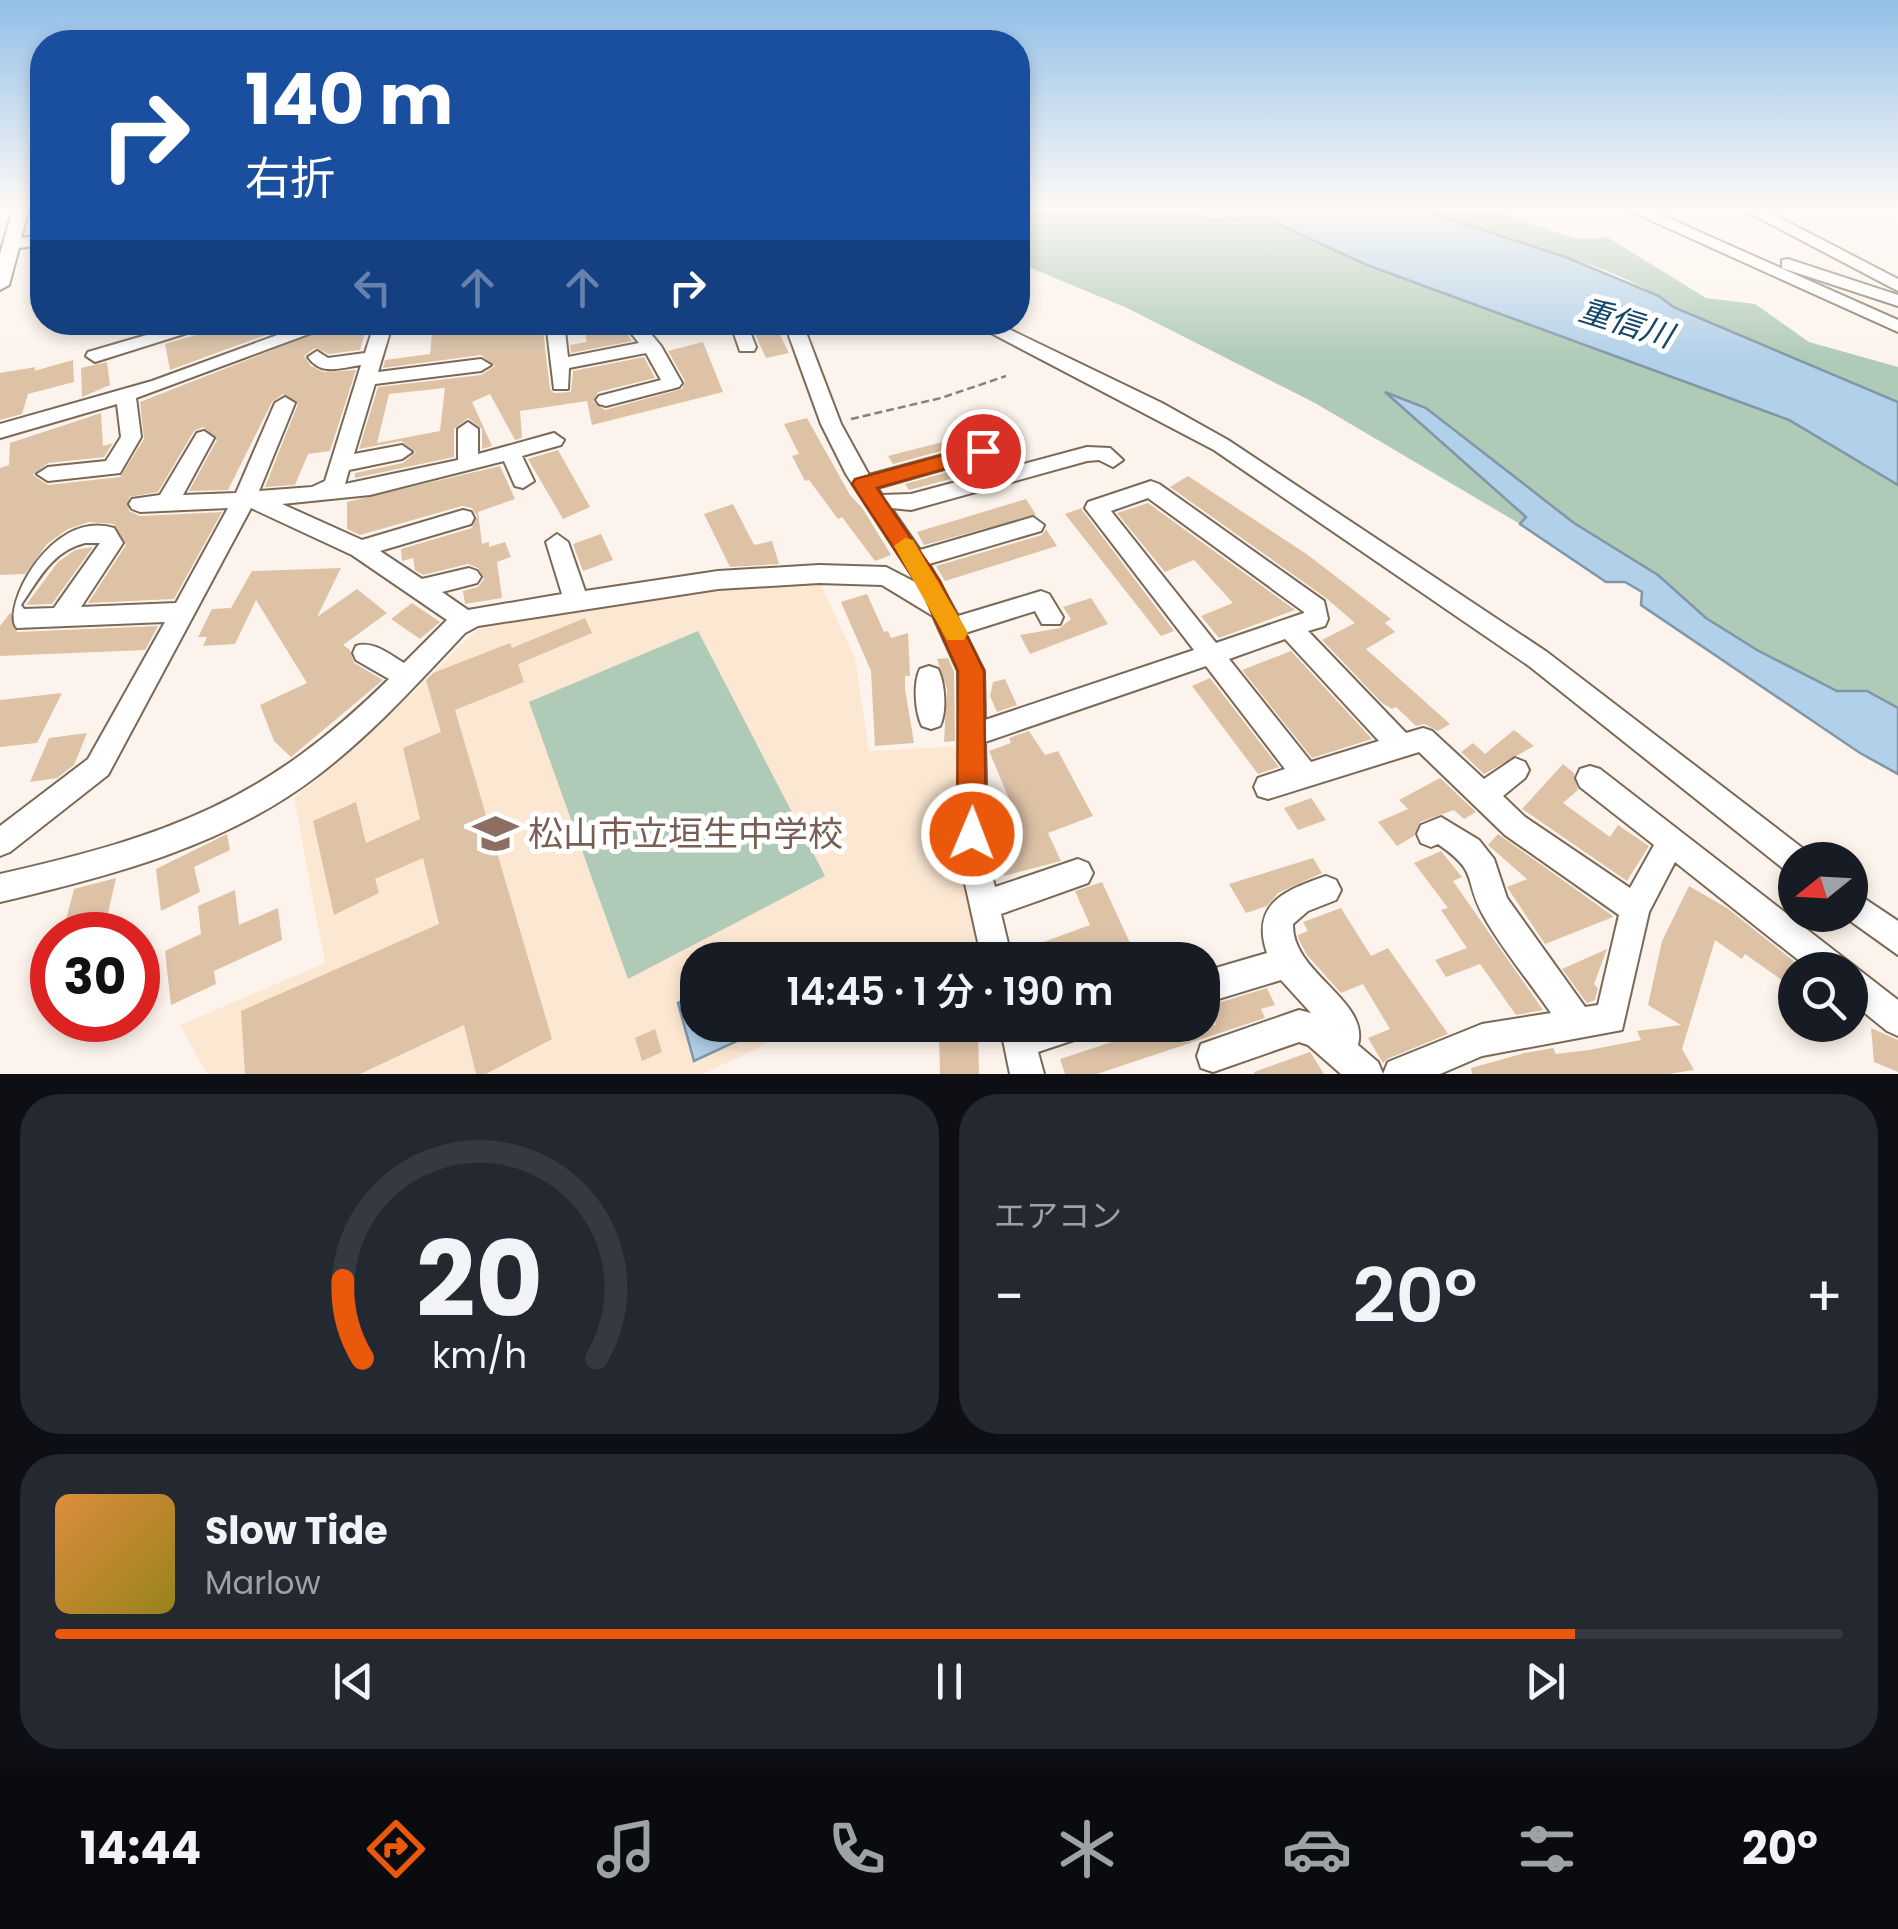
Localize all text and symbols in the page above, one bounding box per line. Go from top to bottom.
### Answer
text: 140 m [245,50,453,149]
icon: right [80,70,210,200]
text: 右折 [245,147,335,210]
icon: left [345,260,400,315]
icon: ahead [450,260,505,315]
icon: ahead [555,260,610,315]
icon: right [660,260,715,315]
water label: 重信川 [1574,287,1681,359]
pin [941,409,1026,494]
icon: arrive [956,424,1011,479]
position arrow [920,782,1024,886]
place label: 松山市立垣生中学校 [528,809,843,858]
school or university icon: 松山市立垣生中学校 [471,810,519,858]
north arrow [1778,842,1868,932]
map controls [1778,842,1868,1042]
speed limit sign: 30 [30,912,160,1042]
button: search [1778,952,1868,1042]
text: 14:45 · 1 分 · 190 m [787,965,1113,1018]
text: エアコン [994,1193,1122,1238]
text: 20 [416,1207,543,1352]
text: 20° [1352,1243,1477,1348]
text: − [994,1258,1024,1335]
text: + [1805,1258,1843,1335]
text: km/h [432,1330,527,1381]
text: Slow Tide [205,1504,388,1557]
text: Marlow [205,1560,321,1605]
icon: previous [326,1654,381,1709]
icon: pause [922,1654,977,1709]
icon: next [1518,1654,1573,1709]
icon: directions [361,1814,431,1884]
icon: music [591,1814,661,1884]
icon: phone [822,1814,892,1884]
icon: climate [1052,1814,1122,1884]
icon: car [1282,1814,1352,1884]
icon: filters [1512,1814,1582,1884]
text: 14:44 [80,1817,201,1880]
text: 20° [1742,1817,1818,1880]

